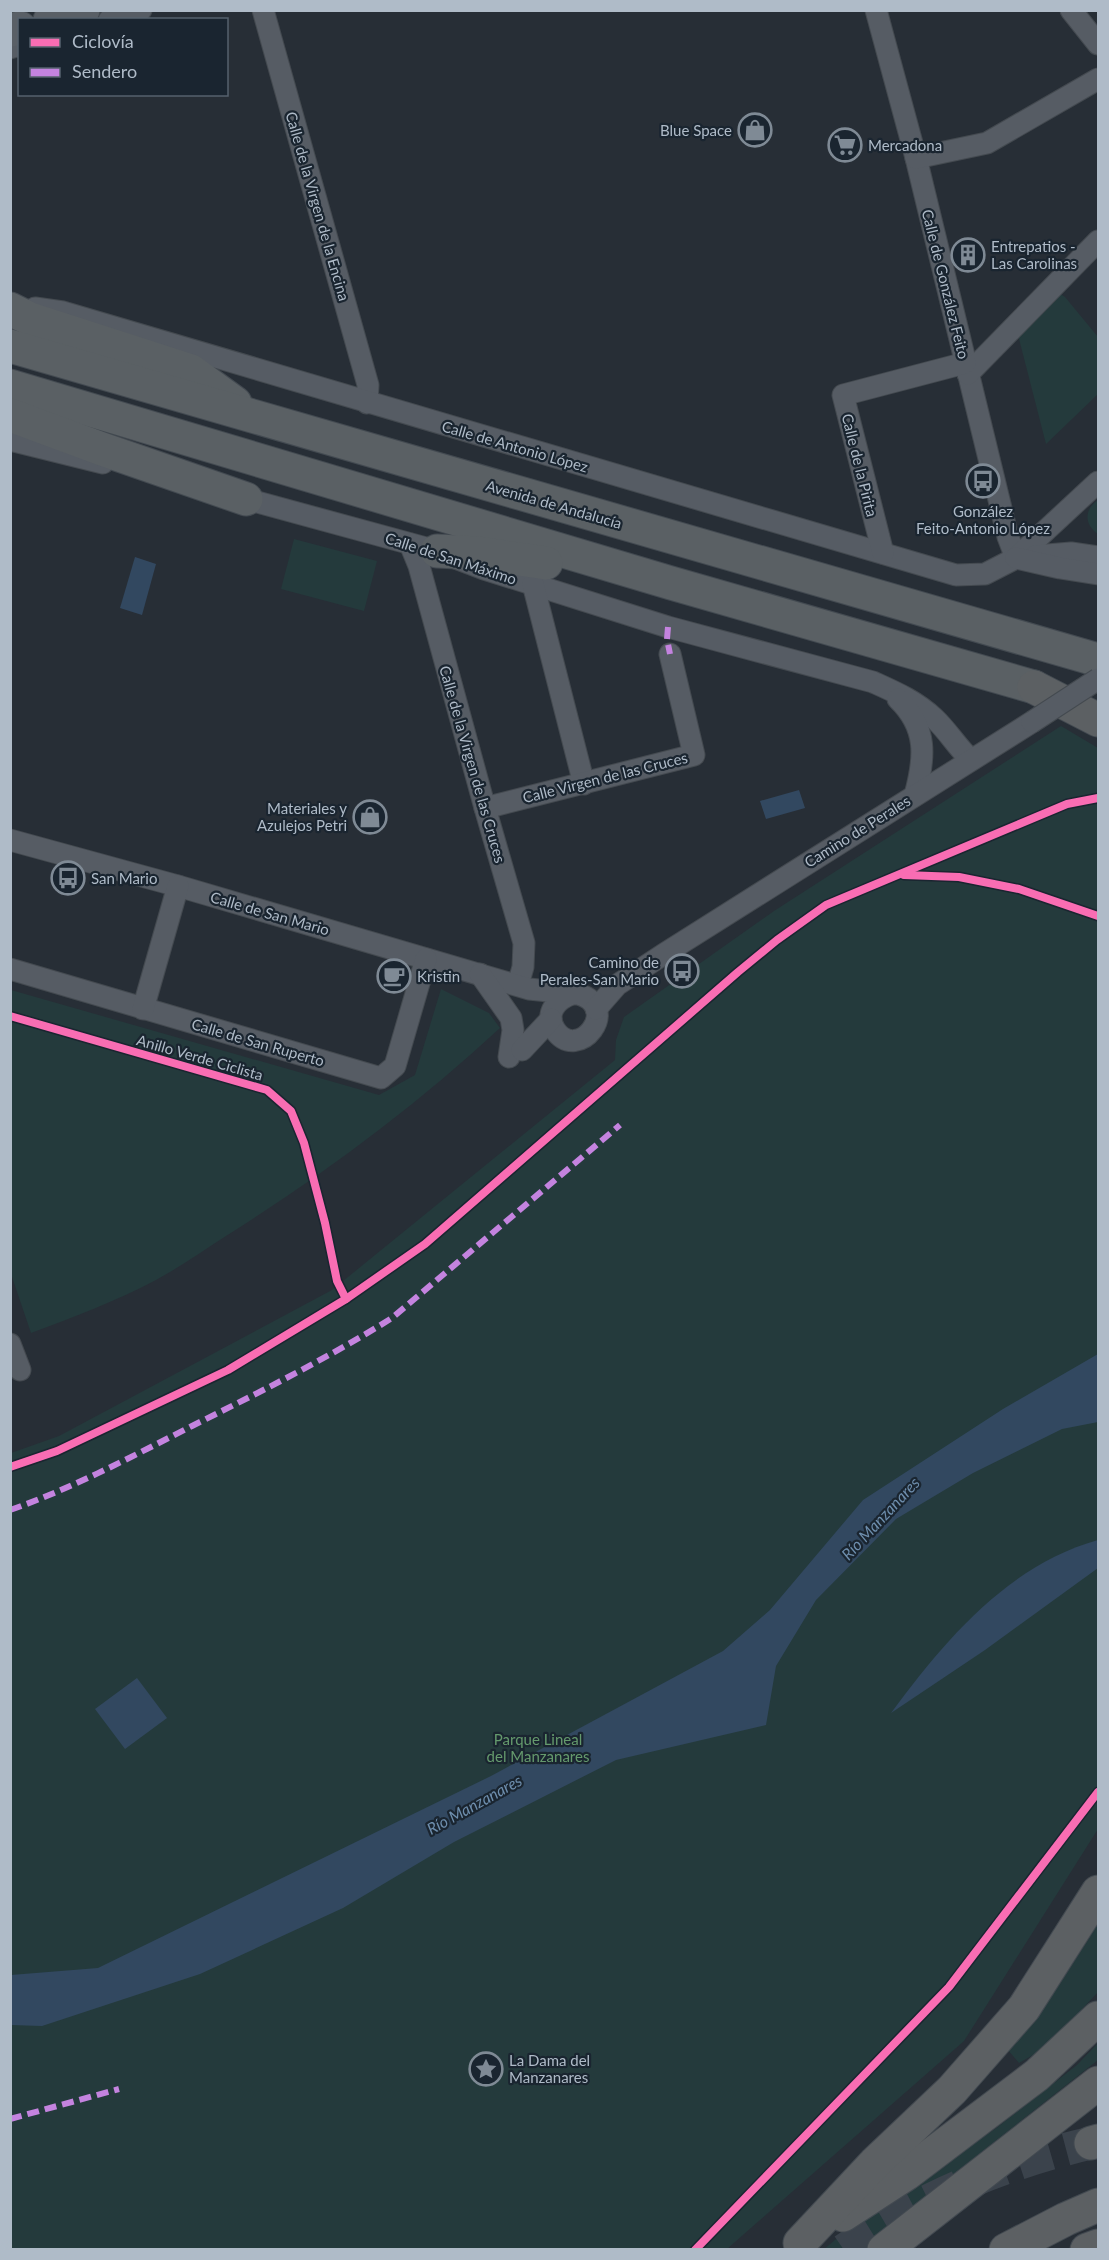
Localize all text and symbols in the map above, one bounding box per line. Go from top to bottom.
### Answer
legend [18,18,228,96]
text: Ciclovía [72,30,134,52]
text: Sendero [72,60,137,82]
street label: Calle de la Virgen de la Encina [282,109,354,303]
shop icon: Blue Space [737,112,773,148]
place label: Blue Space [660,121,732,139]
supermarket icon: Mercadona [827,127,863,163]
place label: Mercadona [868,136,942,154]
street label: Calle de González Feito [919,207,973,361]
building icon: Entrepatios - Las Carolinas [950,237,986,273]
place label: Entrepatios - Las Carolinas [991,237,1077,272]
street label: Calle de la Pirita [838,412,882,518]
street label: Calle de Antonio López [440,416,590,476]
bus stop icon: González Feito-Antonio López [965,463,1001,499]
street label: Avenida de Andalucía [484,476,624,532]
place label: González Feito-Antonio López [916,502,1050,537]
street label: Calle de San Máximo [383,528,519,588]
street label: Calle de la Virgen de las Cruces [436,663,510,865]
street label: Calle Virgen de las Cruces [521,748,689,806]
street label: Camino de Perales [801,791,913,871]
place label: Materiales y Azulejos Petri [257,799,347,834]
shop icon: Materiales y Azulejos Petri [352,799,388,835]
bus stop icon: San Mario [50,860,86,896]
place label: San Mario [91,869,157,887]
street label: Calle de San Mario [208,887,332,939]
place label: Camino de Perales-San Mario [540,953,659,988]
bus stop icon: Camino de Perales-San Mario [664,953,700,989]
cafe icon: Kristin [376,958,412,994]
place label: Kristin [417,967,460,985]
street label: Calle de San Ruperto [190,1014,326,1070]
street label: Anillo Verde Ciclista [135,1030,265,1084]
water label: Río Manzanares [837,1472,923,1563]
park label: Parque Lineal del Manzanares [487,1730,589,1765]
water label: Río Manzanares [423,1770,525,1838]
place icon: La Dama del Manzanares [468,2051,504,2087]
place label: La Dama del Manzanares [509,2051,590,2086]

